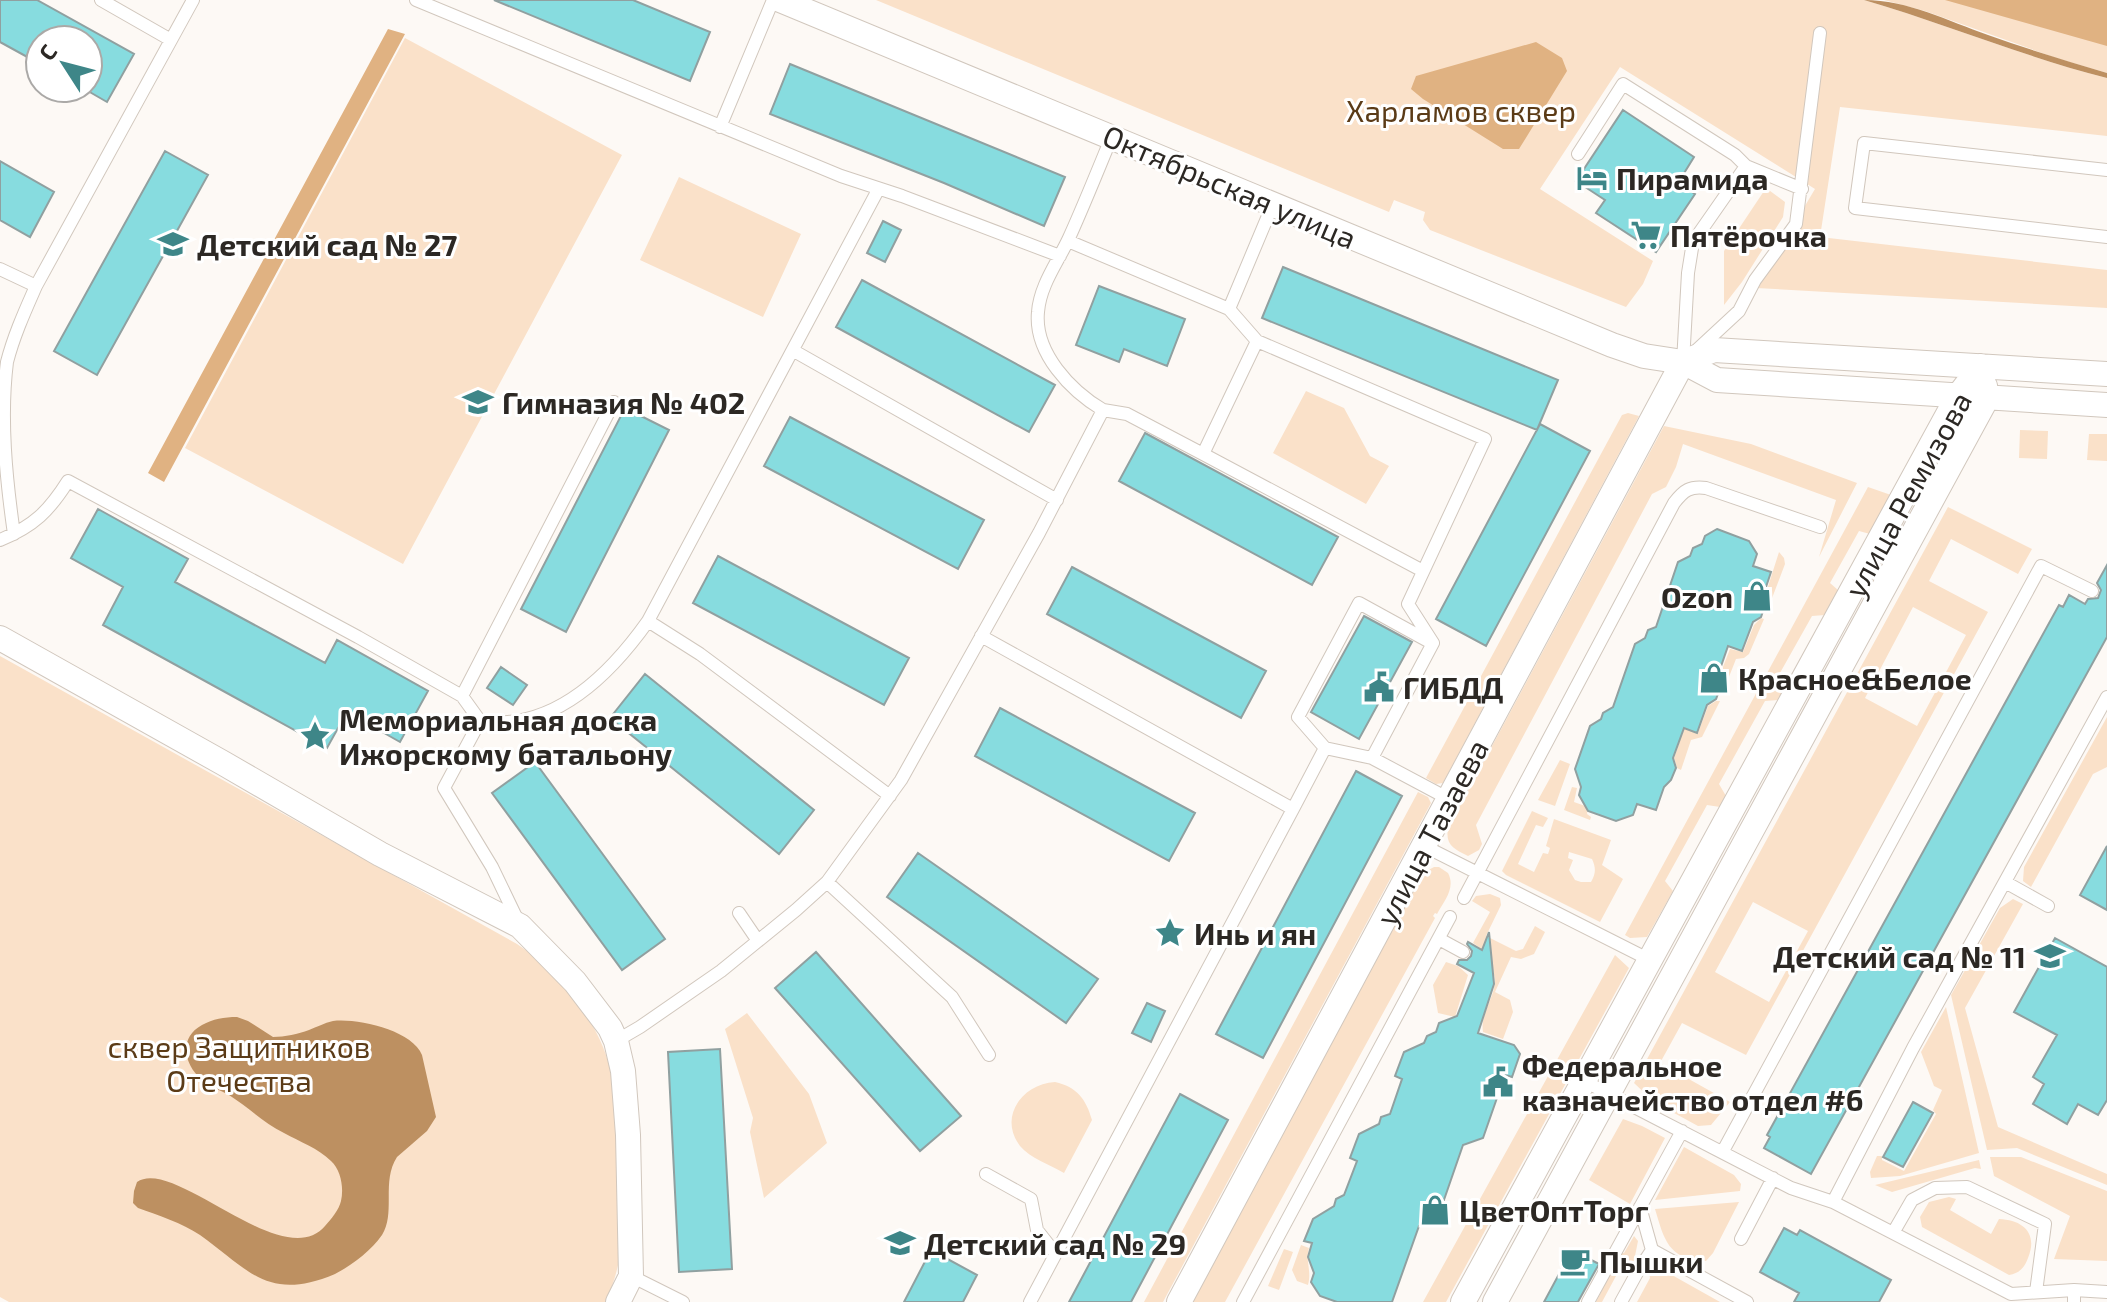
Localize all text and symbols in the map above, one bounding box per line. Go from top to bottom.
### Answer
north arrow [24,24,104,104]
text: С [33,39,61,65]
park label: Харламов сквер [1346,92,1576,128]
street label: Октябрьская улица [1098,116,1362,257]
place label: Пирамида [1616,160,1768,196]
hotel icon: Пирамида [1575,161,1609,195]
place label: Пятёрочка [1670,217,1827,253]
supermarket icon: Пятёрочка [1629,218,1663,252]
place label: Детский сад № 27 [197,226,457,262]
school or university icon: Детский сад № 27 [156,227,190,261]
place label: Гимназия № 402 [502,384,745,420]
school or university icon: Гимназия № 402 [461,385,495,419]
street label: улица Ремизова [1836,385,1979,604]
place label: Ozon [1661,578,1733,614]
shop icon: Ozon [1740,579,1774,613]
place label: Красное&Белое [1738,660,1972,696]
shop icon: Красное&Белое [1697,661,1731,695]
place label: ГИБДД [1403,669,1503,705]
public building icon: ГИБДД [1362,670,1396,704]
place label: Мемориальная доска Ижорскому батальону [339,701,672,772]
place icon: Мемориальная доска Ижорскому батальону [298,719,332,753]
street label: улица Тазаева [1367,733,1496,932]
place label: Инь и ян [1194,915,1316,951]
place icon: Инь и ян [1153,916,1187,950]
place label: Детский сад № 11 [1773,938,2026,974]
school or university icon: Детский сад № 11 [2033,939,2067,973]
park label: сквер Защитников Отечества [108,1028,370,1098]
place label: Федеральное казначейство отдел #6 [1522,1047,1864,1117]
public building icon: Федеральное казначейство отдел #6 [1481,1065,1515,1099]
place label: ЦветОптТорг [1459,1192,1649,1228]
shop icon: ЦветОптТорг [1418,1193,1452,1227]
place label: Детский сад № 29 [924,1225,1186,1261]
school or university icon: Детский сад № 29 [883,1226,917,1260]
place label: Пышки [1599,1243,1704,1279]
cafe icon: Пышки [1558,1244,1592,1278]

